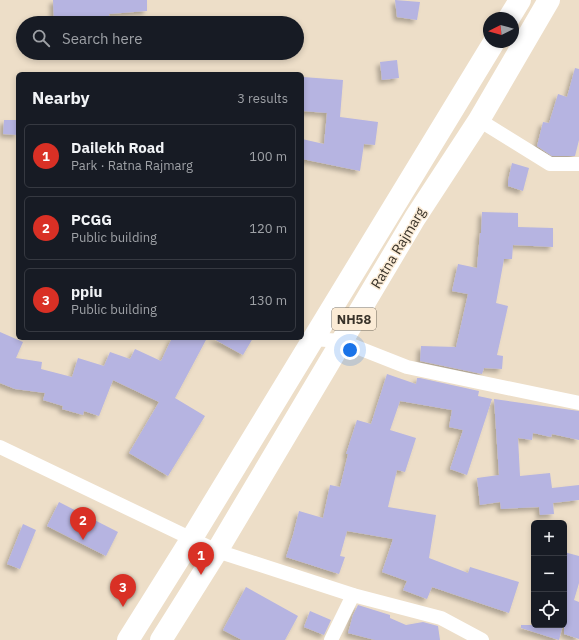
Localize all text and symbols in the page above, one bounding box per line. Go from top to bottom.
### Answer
north arrow [483,12,519,48]
search box [16,16,304,60]
icon: search [30,27,52,49]
text: Search here [62,29,142,48]
text: Nearby [32,87,90,109]
text: 3 results [237,90,288,107]
text: Dailekh Road [71,138,164,157]
text: 1 [42,148,50,165]
text: 100 m [249,148,287,165]
text: Park · Ratna Rajmarg [71,157,193,174]
street label: Ratna Rajmarg [367,204,430,292]
text: PCGG [71,210,112,229]
text: 2 [42,220,50,237]
text: 120 m [249,220,287,237]
text: Public building [71,229,157,246]
text: ppiu [71,282,102,301]
text: 3 [42,292,50,309]
text: 130 m [249,292,287,309]
text: Public building [71,301,157,318]
road number: NH58 [332,308,376,330]
your location [340,340,360,360]
pin: 2 [70,507,96,540]
map controls [531,520,567,628]
button: + [531,520,567,556]
pin: 1 [188,542,214,575]
button: − [531,556,567,592]
pin: 3 [110,574,136,607]
button: locate [531,592,567,628]

